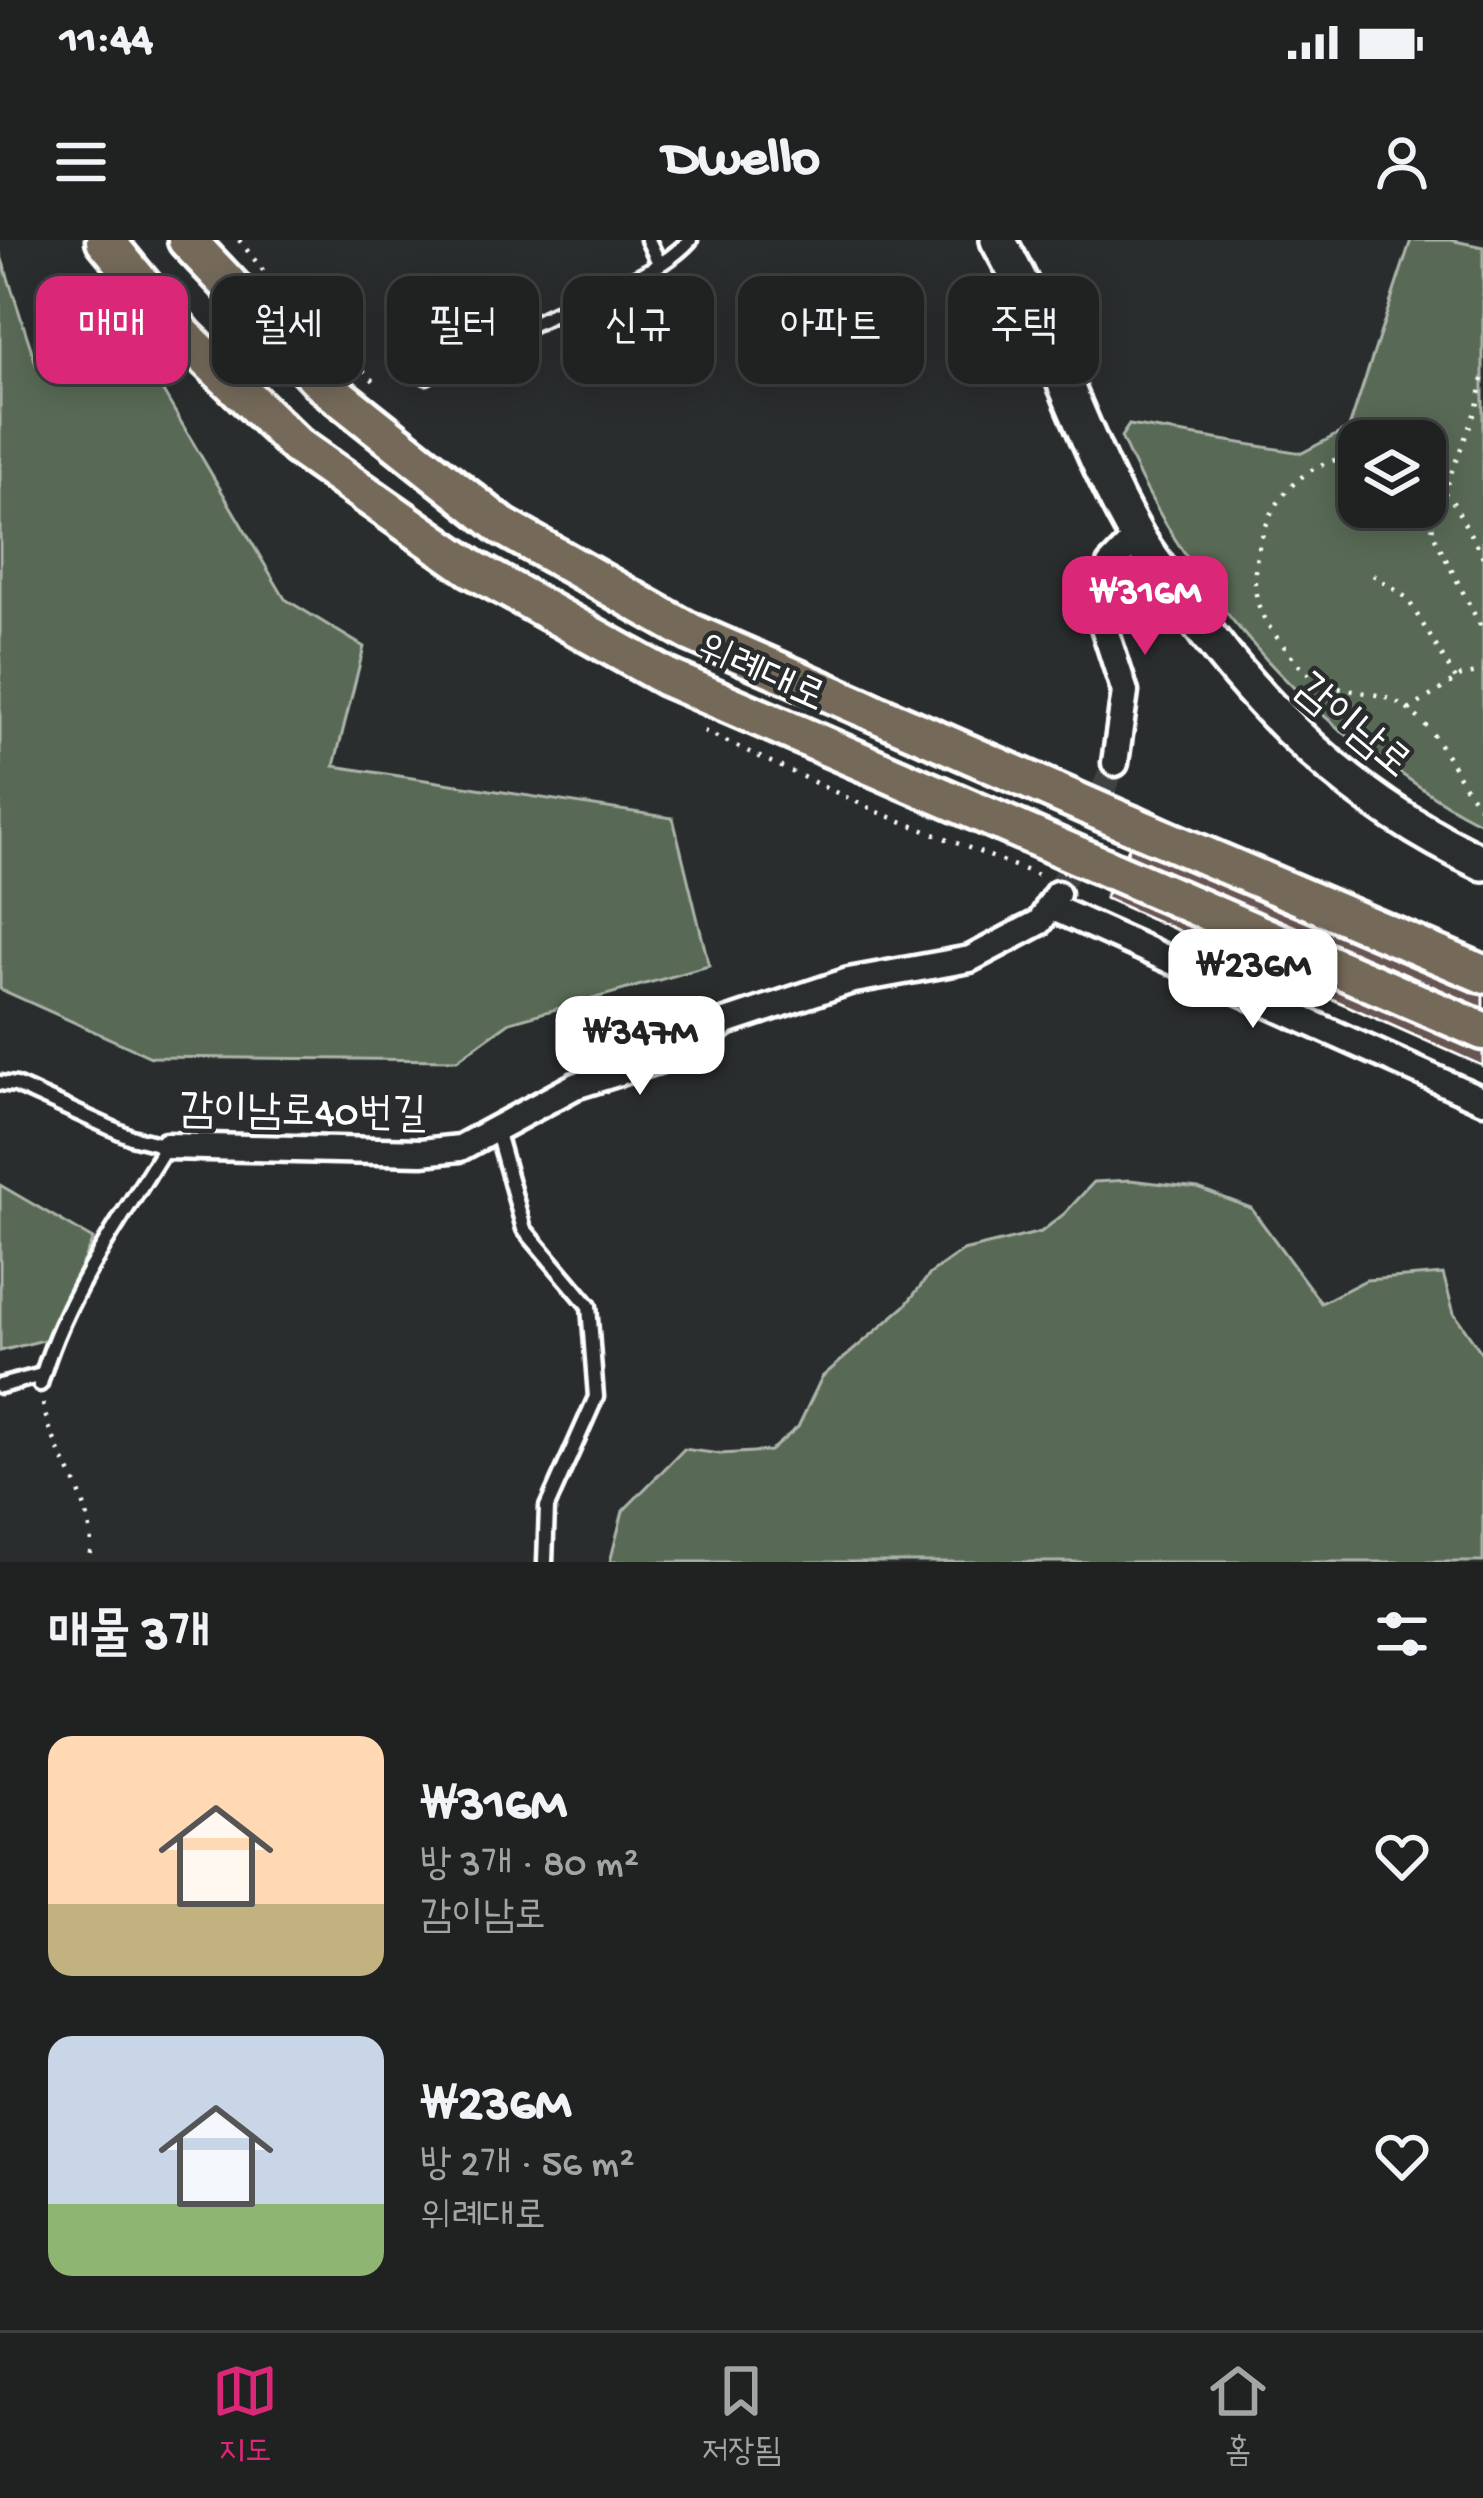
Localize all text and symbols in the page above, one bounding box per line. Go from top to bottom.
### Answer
text: 11:44 [60,16,153,69]
icon: menu [48,129,114,195]
icon: person [1369,129,1435,195]
text: Dwello [663,130,820,194]
chip: 매매 [36,276,188,384]
chip: 월세 [212,276,363,384]
chip: 필터 [387,276,539,384]
chip: 신규 [563,276,714,384]
chip: 아파트 [738,276,924,384]
chip: 주택 [948,276,1099,384]
map controls [1338,420,1446,528]
button: layers [1338,420,1446,528]
pin: ₩316M [1061,556,1229,658]
text: ₩316M [1089,572,1201,618]
street label: 위례대로 [688,626,832,726]
street label: 감이남로 [1284,667,1419,791]
pin: ₩236M [1169,929,1337,1031]
text: ₩236M [1195,945,1311,991]
pin: ₩347M [556,996,724,1098]
text: ₩347M [582,1012,698,1058]
street label: 감이남로40번길 [179,1089,427,1142]
icon: filters [1369,1601,1435,1667]
text: 매물 3개 [48,1608,210,1668]
text: ₩316M [420,1778,566,1838]
icon: home [144,1784,288,1928]
icon: heart [1369,1823,1435,1889]
text: 방 3개 · 80 m² [420,1844,639,1890]
text: 감이남로 [420,1896,546,1942]
text: ₩236M [420,2078,571,2138]
icon: home [144,2084,288,2228]
icon: heart [1369,2123,1435,2189]
text: 방 2개 · 56 m² [420,2144,634,2190]
text: 위례대로 [420,2196,546,2242]
tab: 지도 [212,2358,278,2473]
tab: 저장됨 [702,2358,781,2473]
tab: 홈 [1205,2358,1271,2473]

